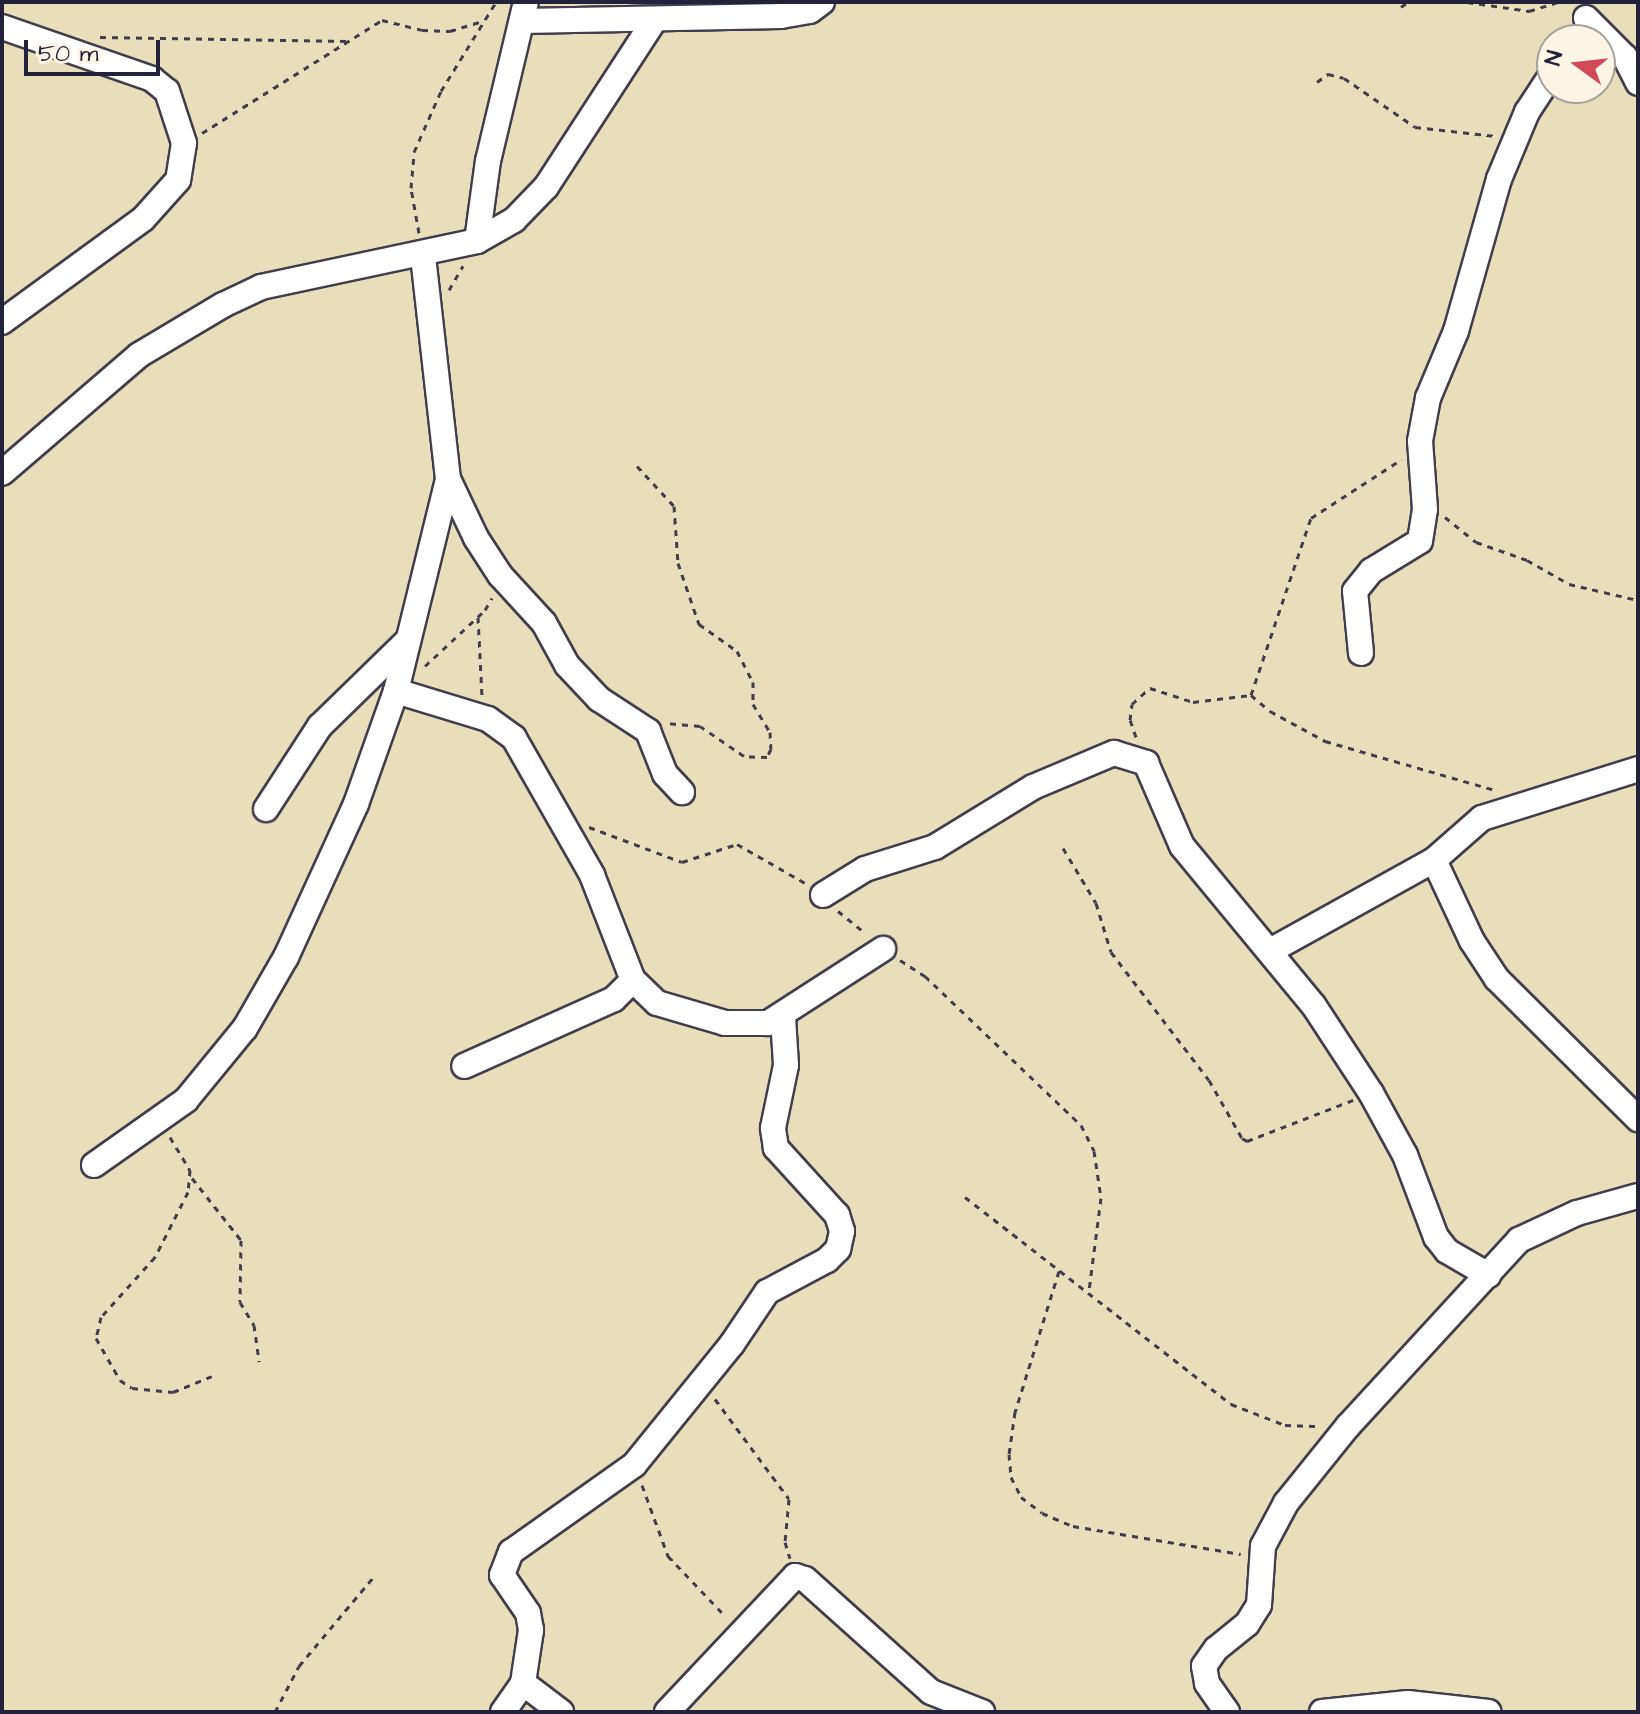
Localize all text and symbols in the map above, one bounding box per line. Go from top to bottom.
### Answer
scale bar [28,24,164,74]
north arrow [1536,24,1616,104]
text: 50 m [38,37,98,71]
text: N [1538,48,1571,69]

